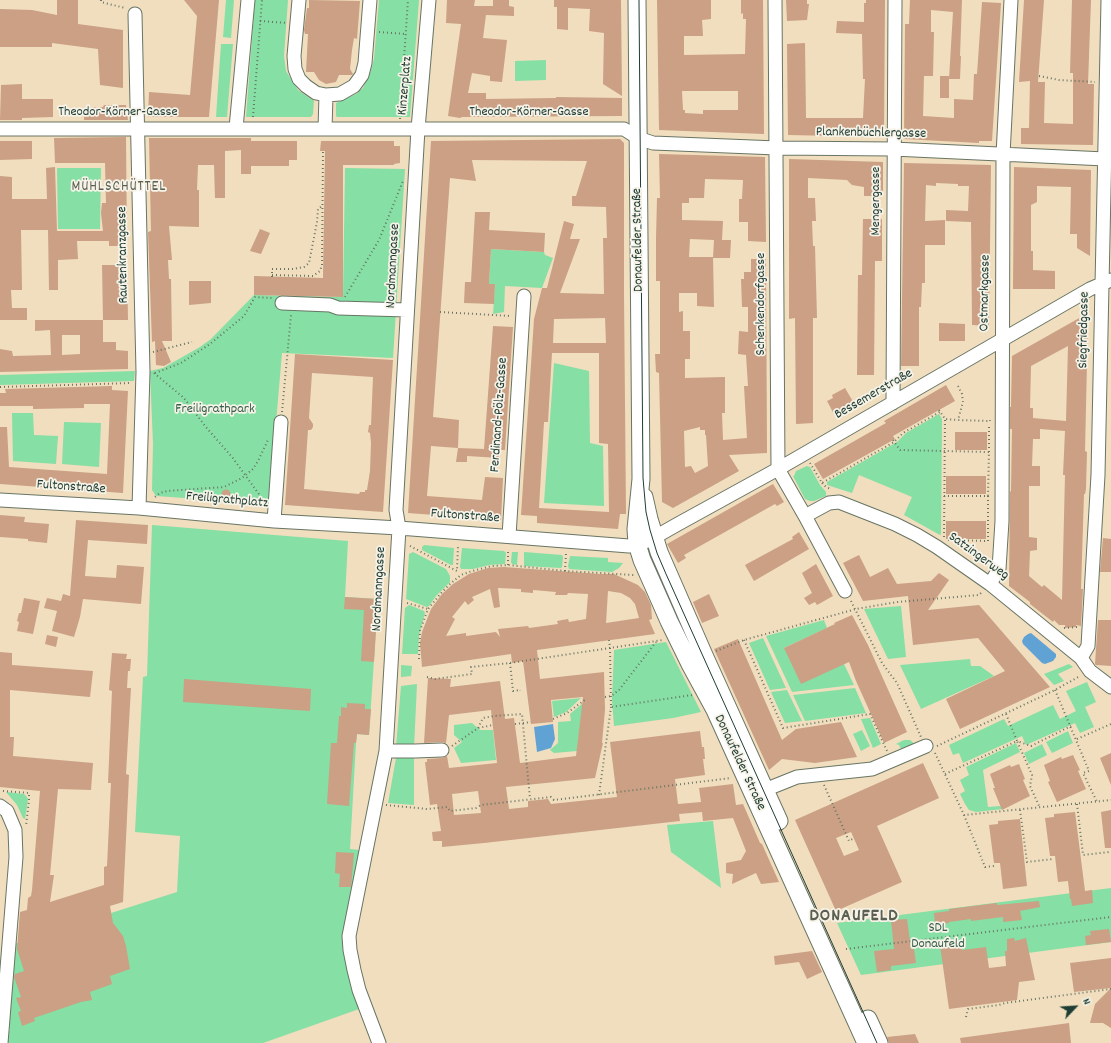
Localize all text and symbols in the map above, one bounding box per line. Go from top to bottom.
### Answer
street label: Kinzerplatz [395,56,417,116]
street label: Theodor-Körner-Gasse [58,105,178,121]
street label: Theodor-Körner-Gasse [469,105,589,121]
street label: Plankenbüchlergasse [816,125,926,143]
street label: Mengergasse [869,167,885,235]
district label: MÜHLSCHÜTTEL [72,179,166,197]
street label: Donaufelder Straße [630,188,648,292]
street label: Rautenkranzgasse [115,206,133,304]
street label: Nordmanngasse [383,223,405,309]
street label: Schenkendorfgasse [754,253,770,355]
street label: Ostmarkgasse [977,254,995,332]
street label: Siegfriedgasse [1076,291,1094,369]
street label: Ferdinand-Pölz-Gasse [488,357,512,473]
street label: Bessemerstraße [832,366,916,424]
park label: Freiligrathpark [175,402,255,418]
street label: Fultonstraße [36,477,106,499]
street label: Freiligrathplatz [185,489,269,513]
street label: Fultonstraße [430,506,500,528]
street label: Satzingerweg [944,529,1012,585]
street label: Nordmanngasse [369,546,391,632]
street label: Donaufelder Straße [709,712,769,814]
district label: DONAUFELD [810,907,898,929]
park label: SDL Donaufeld [911,921,965,954]
north arrow [1055,987,1095,1027]
text: N [1077,996,1094,1008]

